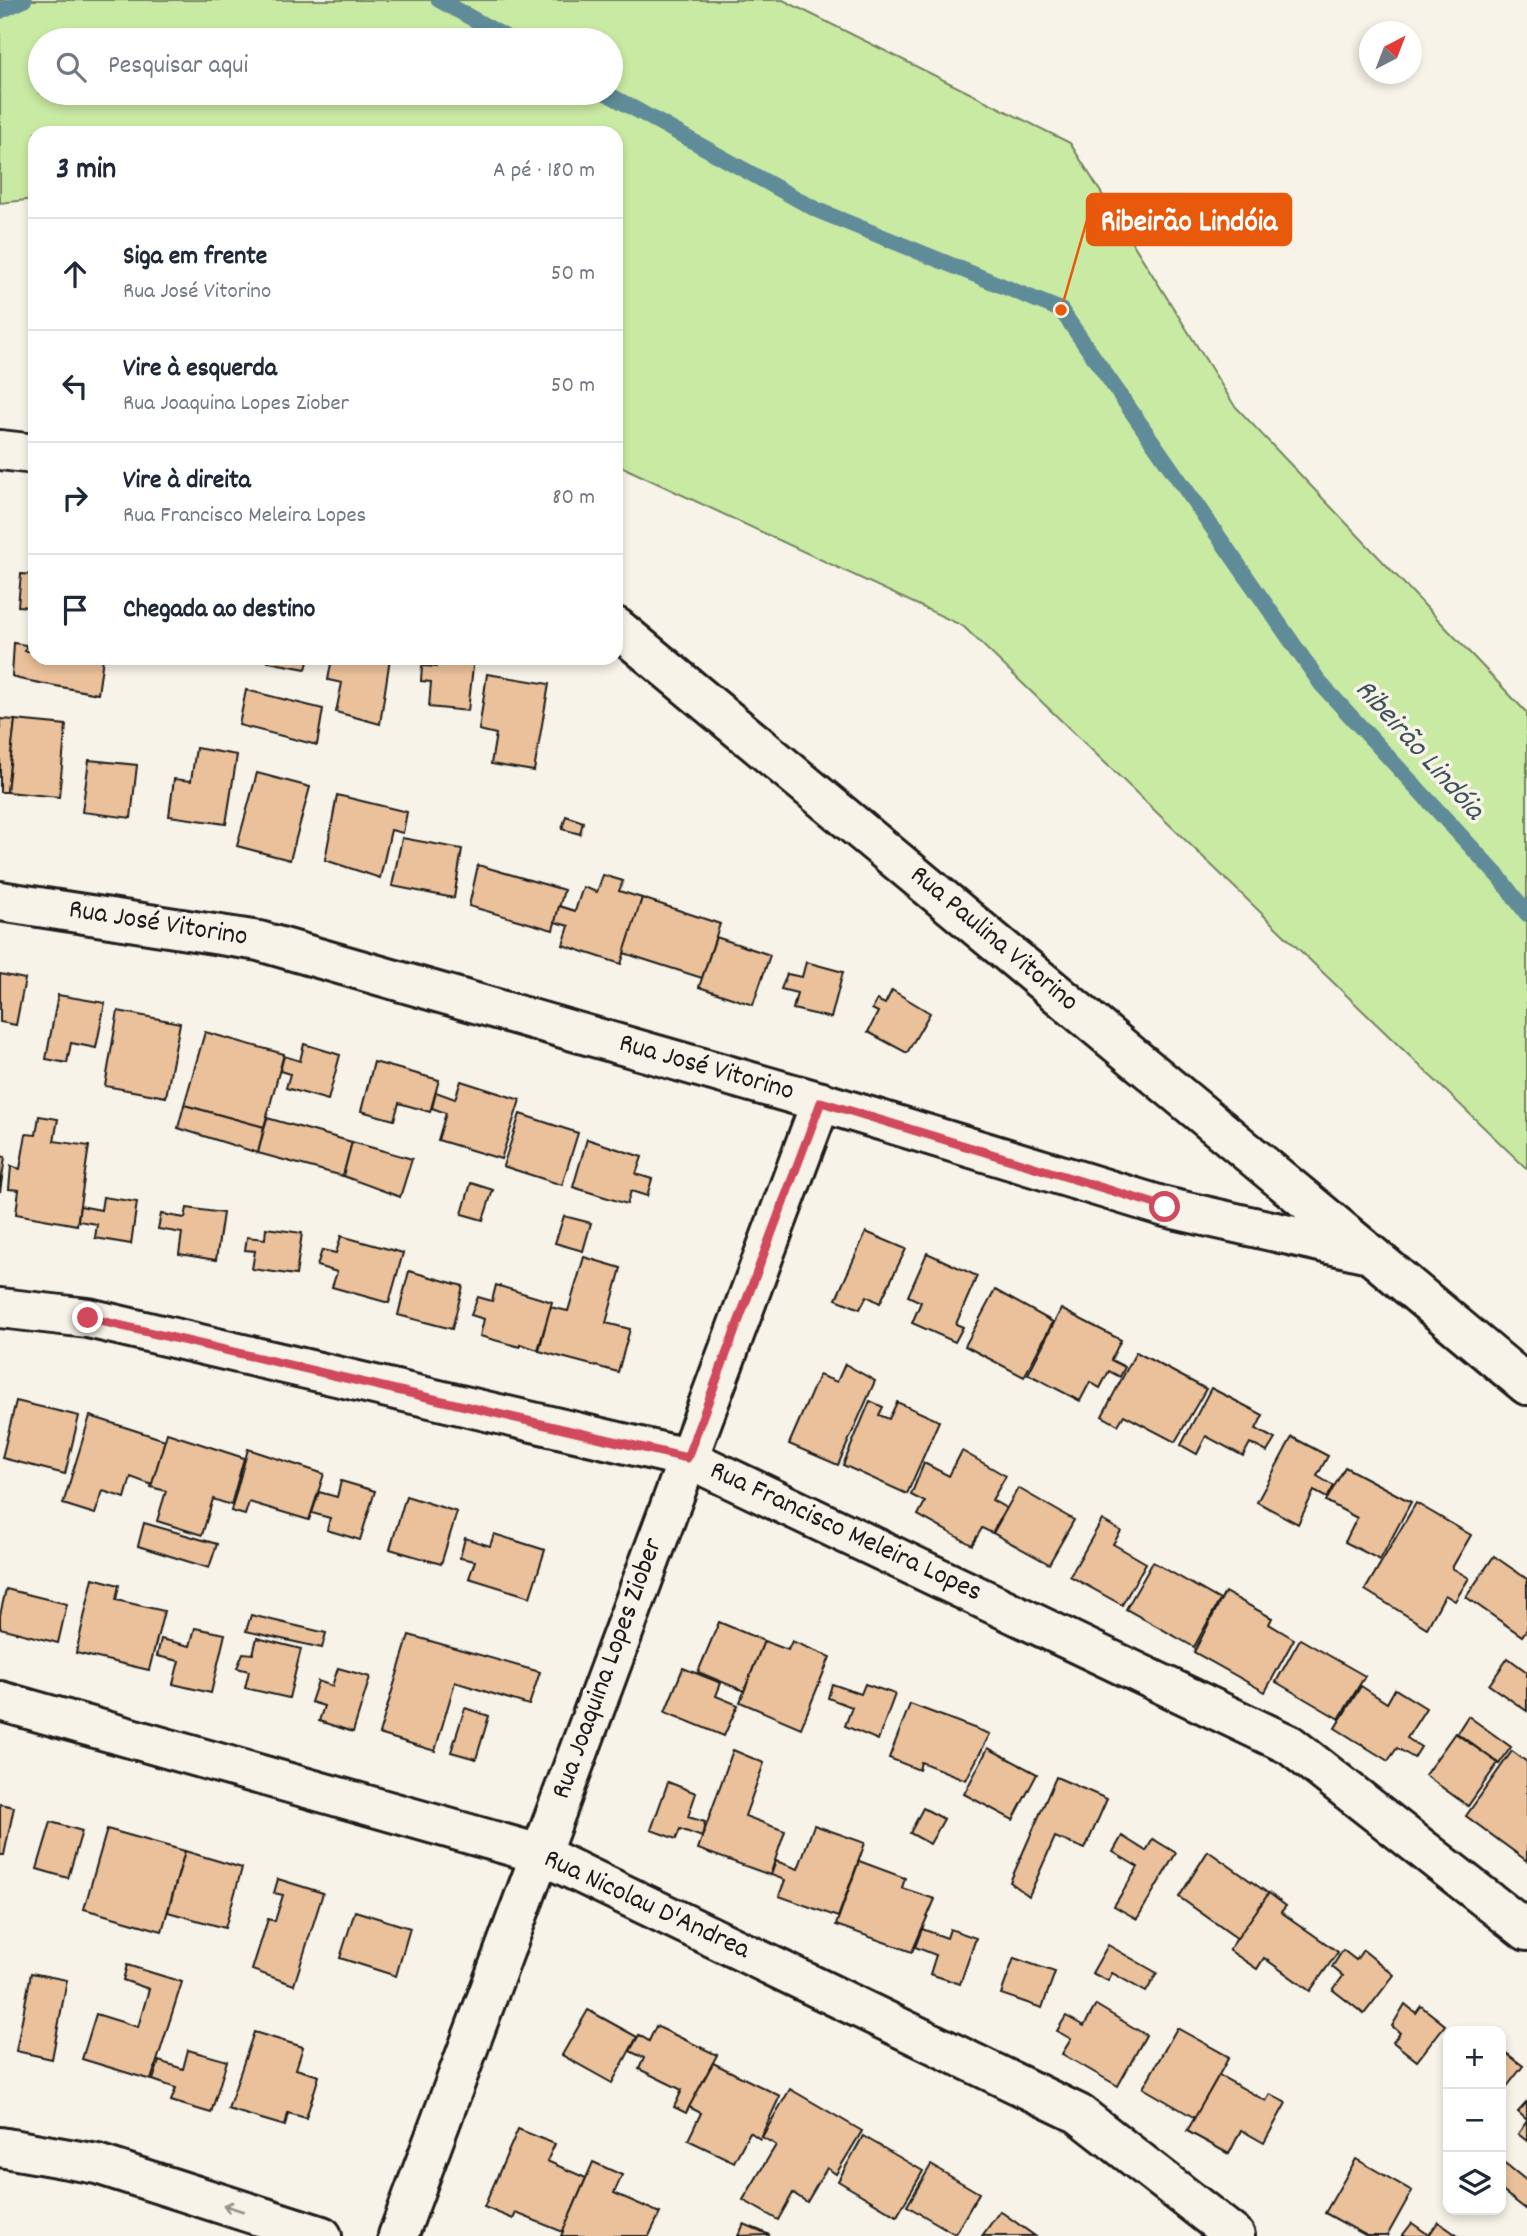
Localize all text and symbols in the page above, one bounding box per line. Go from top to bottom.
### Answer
north arrow [1359,21,1422,84]
search box [28,28,623,105]
icon: search [52,48,90,86]
text: Pesquisar aqui [108,48,248,85]
text: 3 min [56,150,116,193]
text: A pé · 180 m [493,155,595,188]
callout: Ribeirão Lindóia [1087,194,1291,245]
text: Ribeirão Lindóia [1101,203,1278,246]
text: Siga em frente [123,239,267,276]
icon: ahead [56,255,94,293]
text: 50 m [551,258,595,291]
text: Rua José Vitorino [123,276,271,309]
text: Vire à esquerda [123,351,277,388]
icon: left [56,367,94,405]
text: 50 m [551,370,595,403]
text: Rua Joaquina Lopes Ziober [123,388,349,421]
text: Vire à direita [123,463,251,500]
icon: right [56,479,94,517]
text: 80 m [552,482,595,515]
text: Rua Francisco Meleira Lopes [123,500,366,533]
icon: arrive [56,591,94,629]
text: Chegada ao destino [123,592,315,629]
water label: Ribeirão Lindóia [1343,671,1494,832]
street label: Rua Paulina Vitorino [900,857,1086,1023]
street label: Rua José Vitorino [66,891,250,959]
street label: Rua José Vitorino [614,1025,798,1113]
route start [1149,1191,1180,1222]
route end [72,1302,103,1333]
street label: Rua Francisco Meleira Lopes [702,1452,988,1614]
street label: Rua Joaquina Lopes Ziober [543,1532,675,1805]
street label: Rua Nicolau D'Andrea [536,1841,756,1972]
map controls [1443,2026,1506,2215]
button: + [1443,2026,1506,2089]
button: − [1443,2089,1506,2152]
button: layers [1443,2152,1506,2215]
one-way arrow [223,2200,245,2213]

